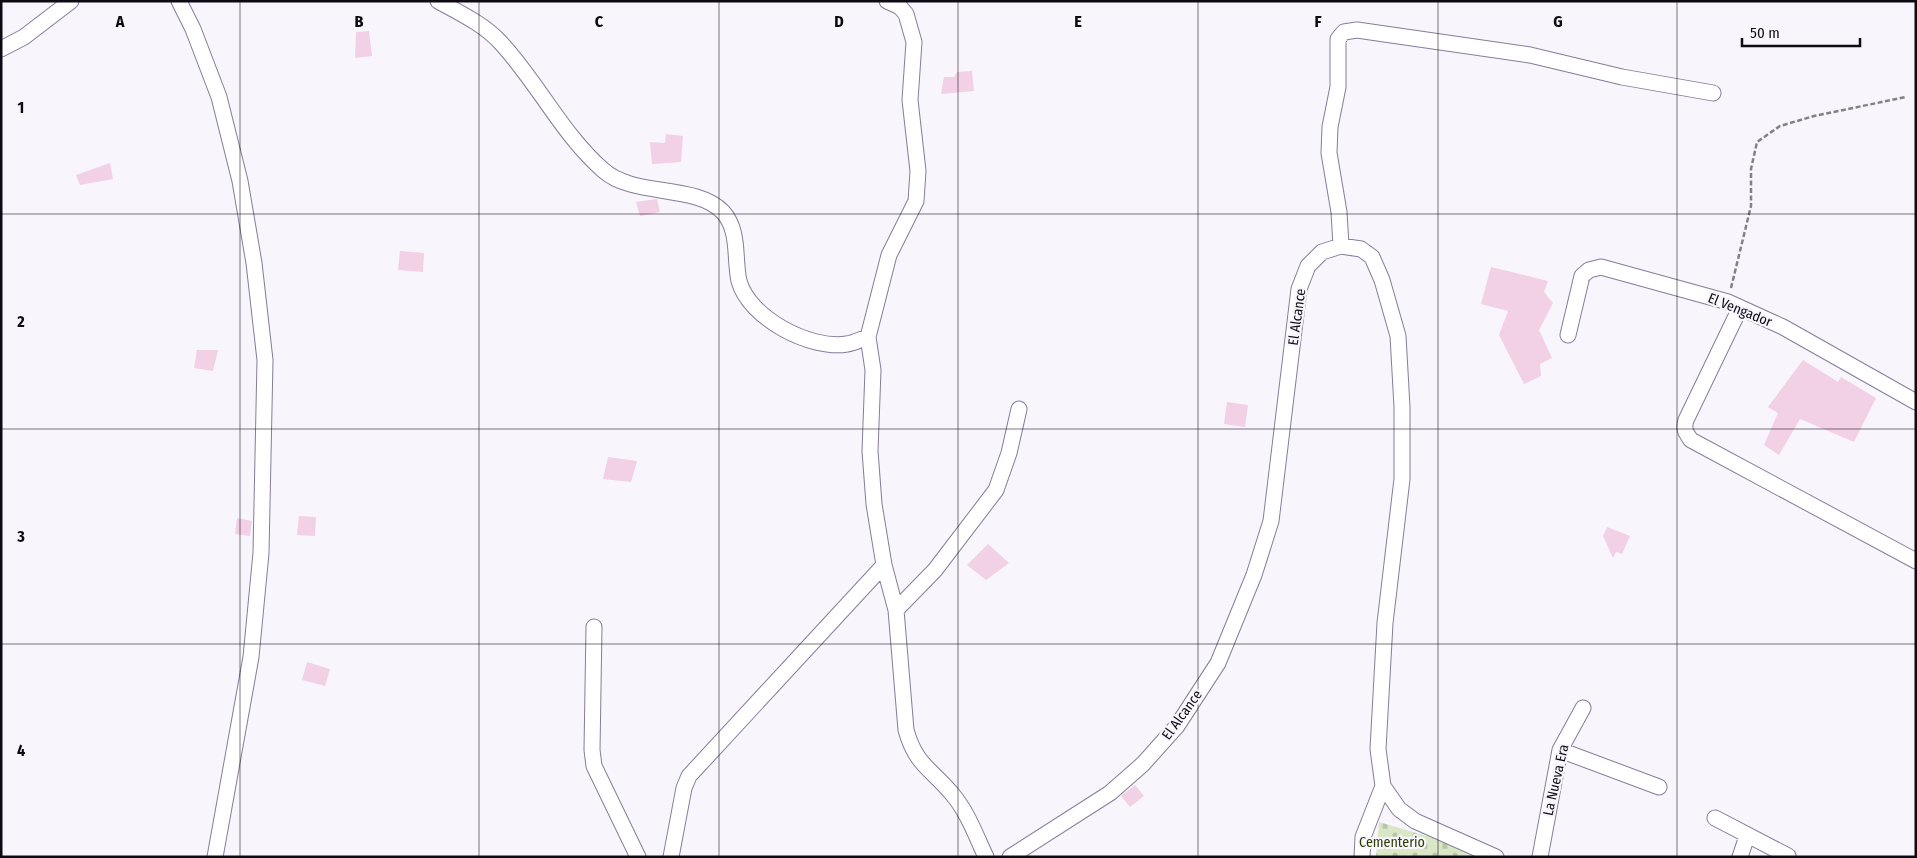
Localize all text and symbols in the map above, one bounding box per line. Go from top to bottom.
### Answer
text: A [115,12,125,31]
text: B [355,12,364,31]
text: C [595,12,604,31]
text: D [834,12,844,31]
text: E [1074,12,1082,31]
text: F [1314,12,1322,31]
text: G [1553,12,1563,31]
scale bar [1742,15,1860,47]
text: 50 m [1750,24,1780,42]
text: 1 [18,98,24,117]
street label: El Alcance [1285,287,1309,346]
street label: El Vengador [1706,289,1775,331]
text: 2 [16,312,25,331]
text: 3 [16,527,25,546]
street label: El Alcance [1158,687,1206,743]
text: 4 [17,741,25,760]
street label: La Nueva Era [1540,742,1573,817]
park label: Cementerio [1359,834,1425,851]

